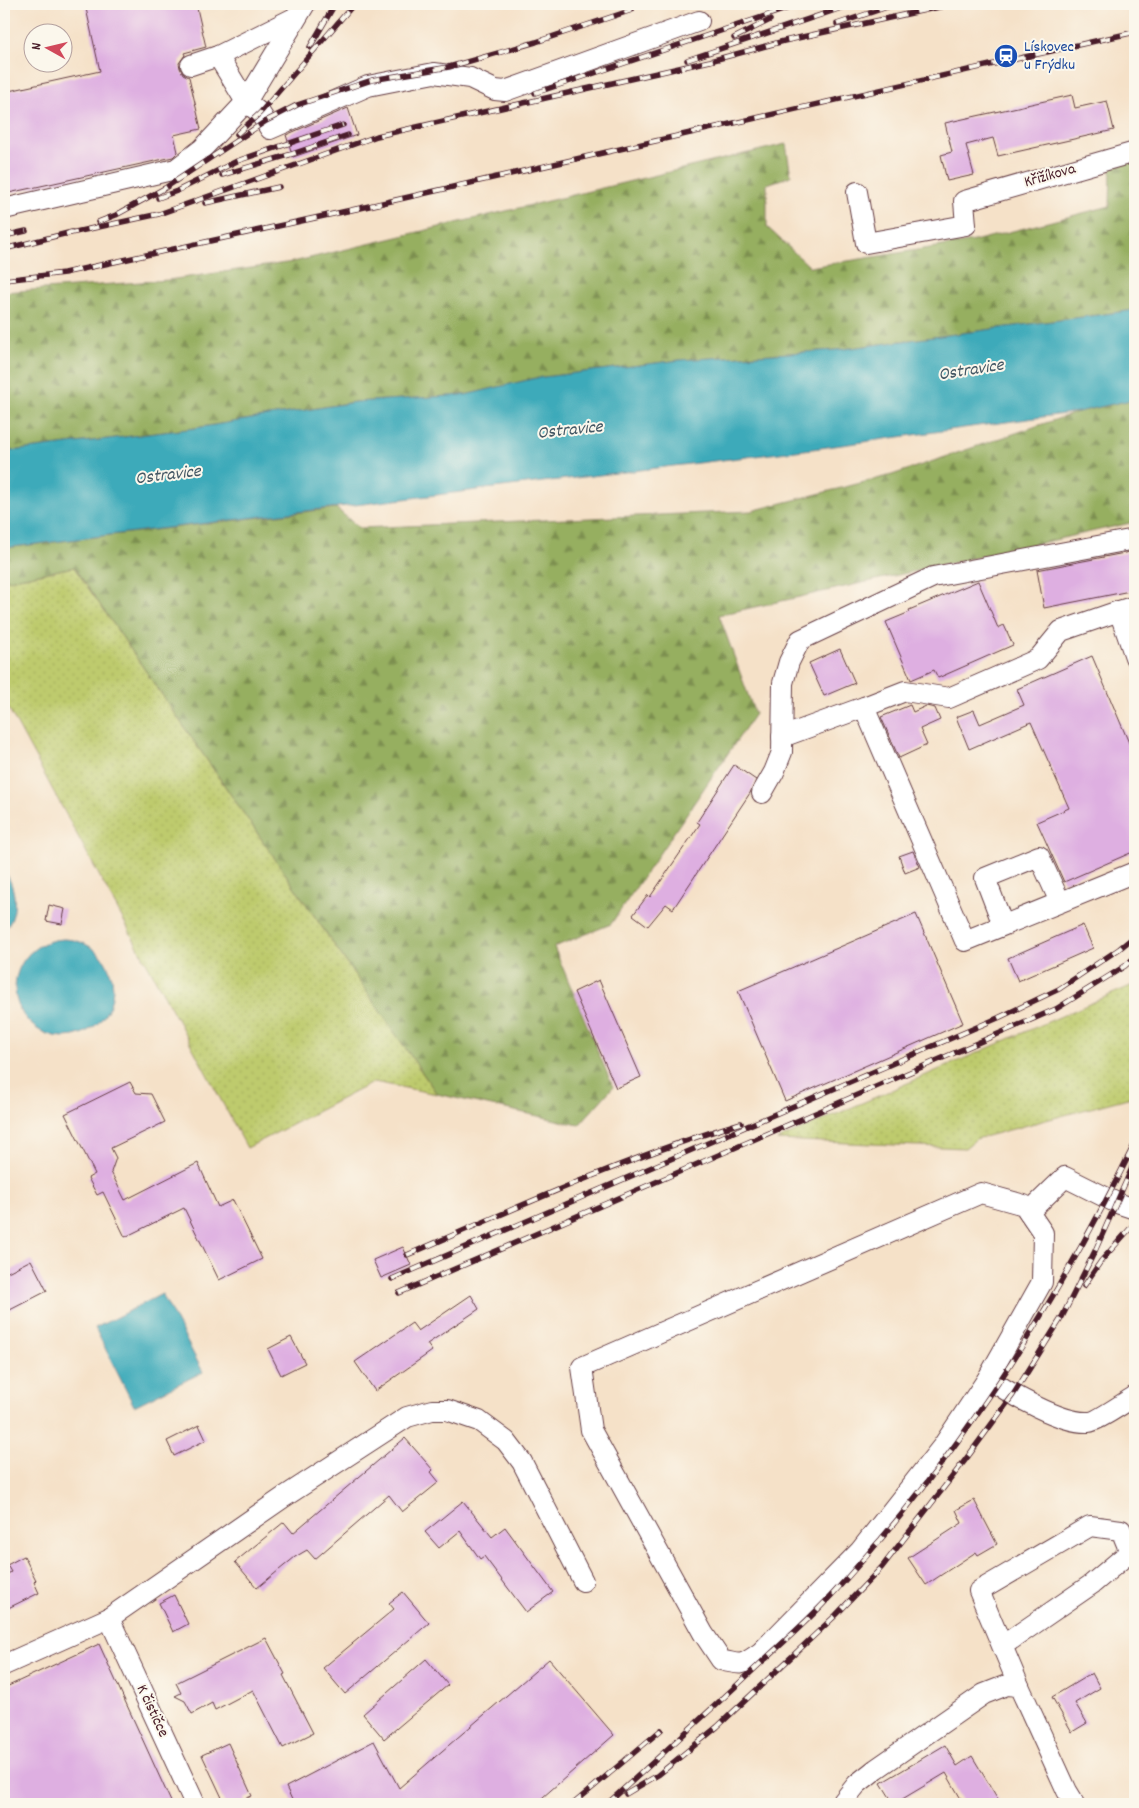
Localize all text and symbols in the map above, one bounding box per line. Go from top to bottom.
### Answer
north arrow [22,22,72,72]
place label: Lískovec u Frýdku [1024,36,1075,77]
text: N [27,42,48,51]
station icon: Lískovec u Frýdku [993,43,1019,69]
street label: Křižíkova [1022,158,1079,194]
water label: Ostravice [937,353,1006,388]
water label: Ostravice [536,415,605,447]
water label: Ostravice [134,459,203,492]
street label: K čističce [130,1681,174,1741]

